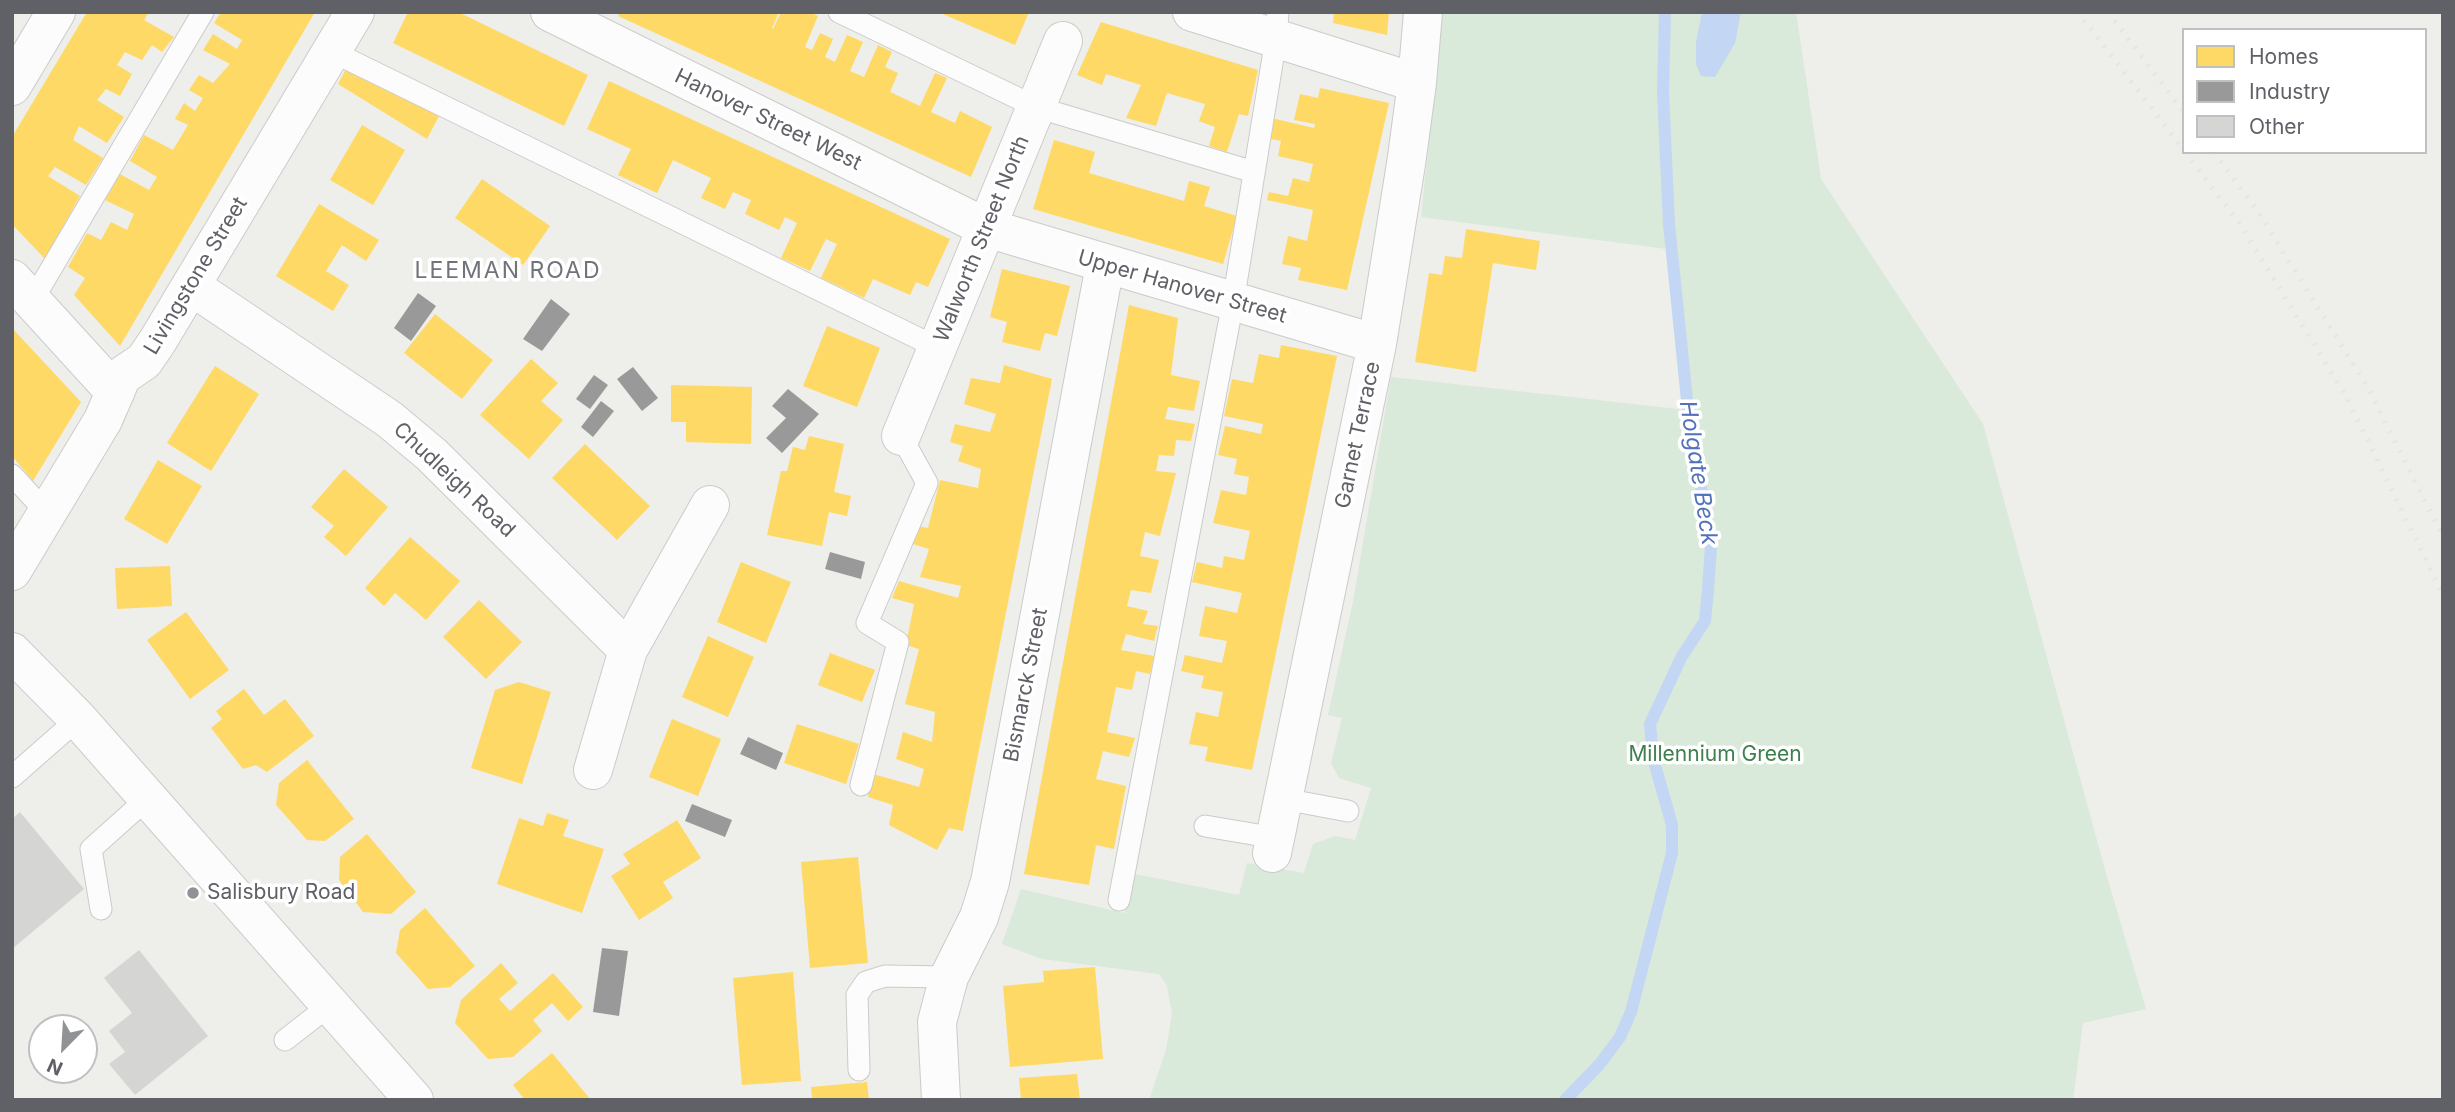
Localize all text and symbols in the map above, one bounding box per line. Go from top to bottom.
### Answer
legend [2182,28,2427,154]
text: Homes [2249,44,2319,69]
street label: Hanover Street West [671,64,865,176]
text: Industry [2249,79,2330,104]
text: Other [2249,114,2305,139]
street label: Walworth Street North [929,132,1035,346]
street label: Livingstone Street [139,193,253,359]
street label: Upper Hanover Street [1075,245,1289,329]
district label: LEEMAN ROAD [416,257,600,285]
street label: Garnet Terrace [1330,359,1386,511]
water label: Holgate Beck [1673,399,1723,547]
street label: Chudleigh Road [388,417,520,543]
street label: Bismarck Street [999,606,1053,764]
park label: Millennium Green [1628,742,1802,768]
place label: Salisbury Road [207,880,355,906]
marker: Salisbury Road [185,885,201,901]
north arrow [28,1014,98,1084]
text: N [44,1053,66,1080]

